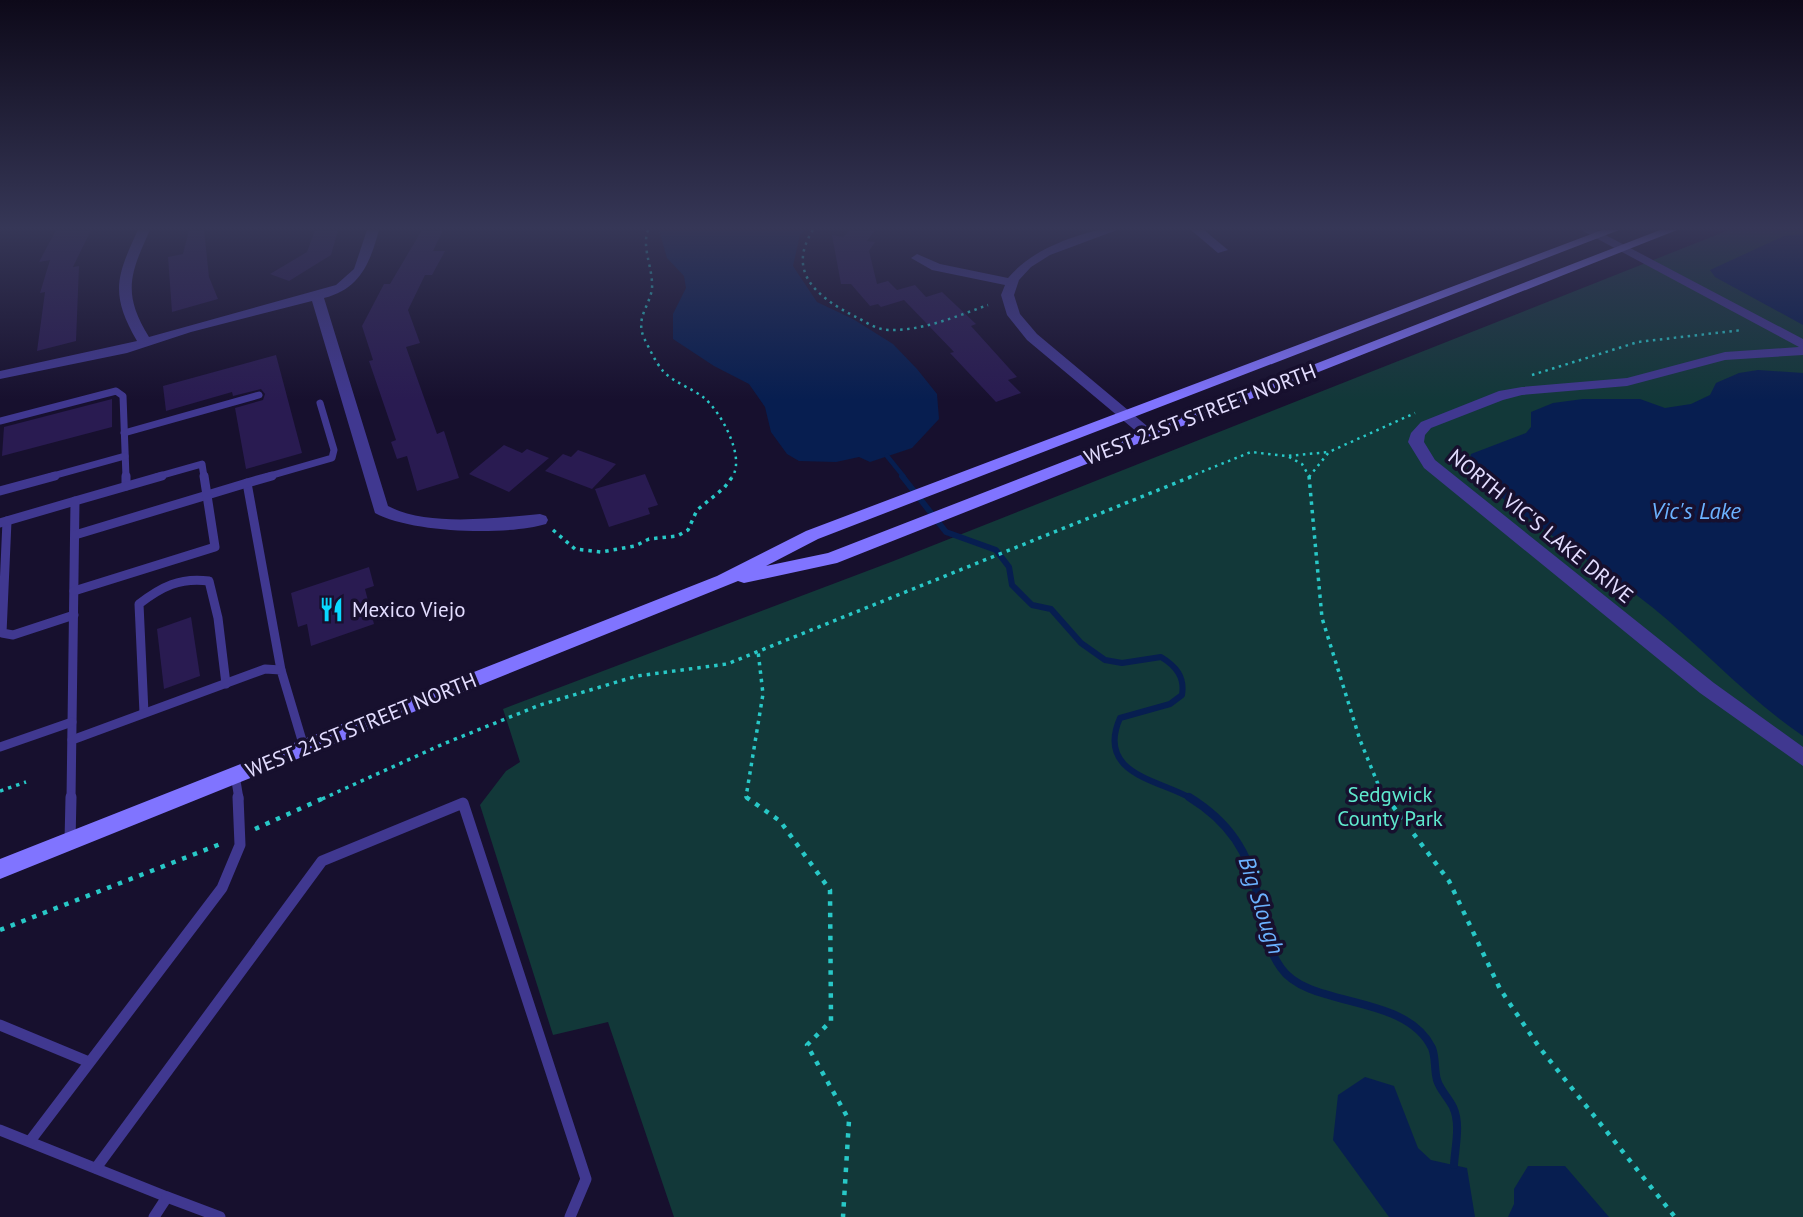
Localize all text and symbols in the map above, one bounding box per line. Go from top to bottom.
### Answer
street label: WEST 21ST STREET NORTH [1080,357,1320,471]
street label: NORTH VIC'S LAKE DRIVE [1443,443,1639,609]
water label: Vic's Lake [1651,496,1741,525]
restaurant icon: Mexico Viejo [318,595,346,623]
place label: Mexico Viejo [352,596,466,623]
street label: WEST 21ST STREET NORTH [242,666,480,784]
park label: Sedgwick County Park [1337,781,1443,832]
water label: Big Slough [1233,852,1291,958]

